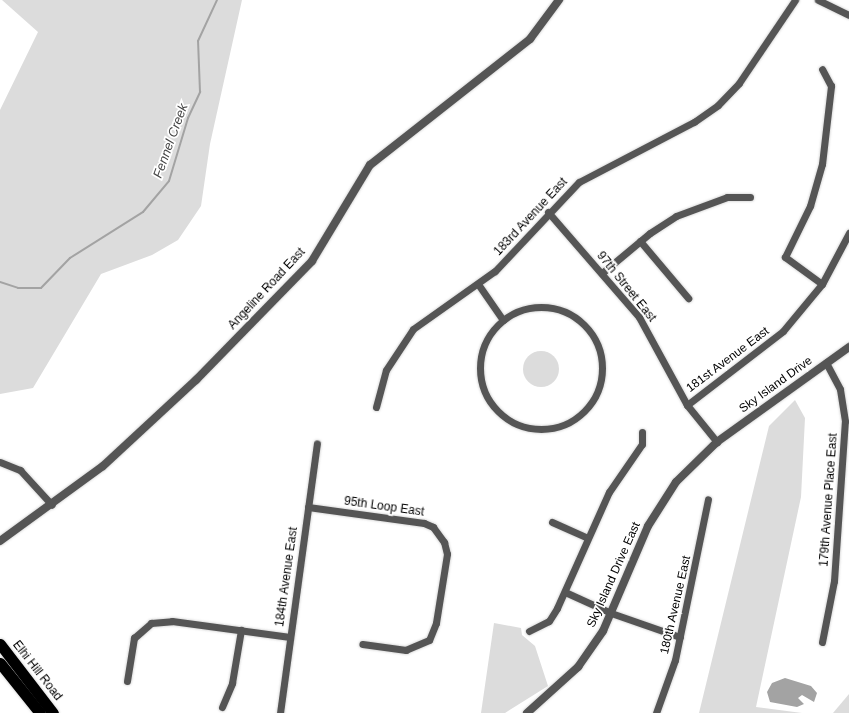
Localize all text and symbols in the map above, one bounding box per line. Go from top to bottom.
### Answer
water label: Fennel Creek [150,102,192,180]
street label: 183rd Avenue East [491,175,571,259]
street label: Angeline Road East [226,245,308,333]
street label: 97th Street East [593,249,659,325]
street label: 181st Avenue East [684,324,772,396]
street label: Sky Island Drive [737,354,815,416]
street label: 179th Avenue Place East [817,432,841,568]
street label: 95th Loop East [343,494,425,520]
street label: Sky Island Drive East [584,520,644,630]
street label: 184th Avenue East [273,526,301,628]
street label: 180th Avenue East [658,554,694,656]
street label: Elhi Hill Road [9,638,65,704]

